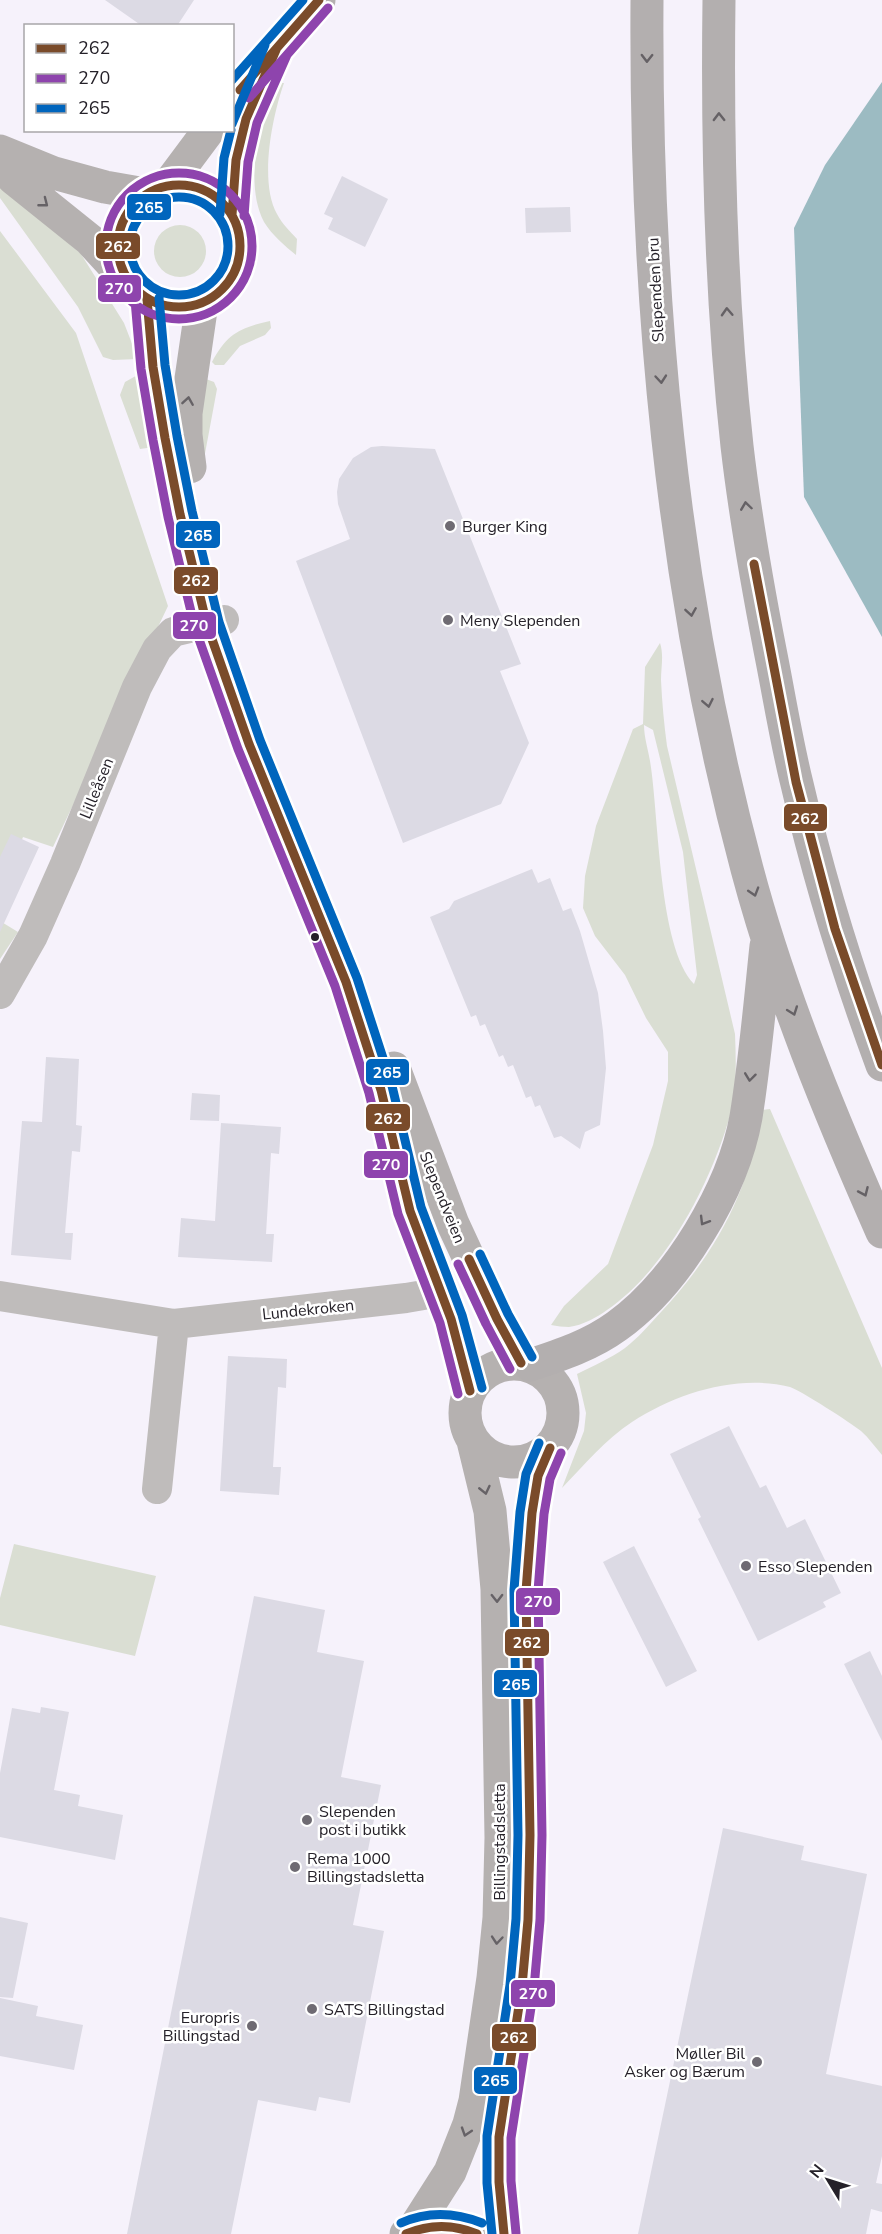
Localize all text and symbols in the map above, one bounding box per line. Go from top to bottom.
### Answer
legend [24,24,234,132]
text: 262 [78,36,110,60]
one-way arrow [641,54,653,63]
text: 270 [78,66,110,90]
text: 265 [78,96,110,120]
one-way arrow [713,113,725,122]
line badge: 265 [126,193,172,221]
one-way arrow [37,195,48,206]
text: 265 [135,197,163,219]
line badge: 262 [95,232,141,260]
text: 262 [104,236,132,258]
street label: Slependen bru [642,237,670,343]
line badge: 270 [97,274,142,303]
text: 270 [105,278,133,300]
one-way arrow [720,308,733,317]
one-way arrow [654,375,667,384]
one-way arrow [182,397,194,406]
one-way arrow [740,502,752,511]
place label: Burger King [462,516,547,538]
marker: Burger King [443,519,457,533]
line badge: 265 [175,520,221,549]
text: 265 [184,525,212,547]
line badge: 262 [173,566,219,595]
text: 262 [182,570,210,592]
one-way arrow [684,607,696,616]
place label: Meny Slependen [460,610,580,632]
line badge: 270 [172,611,217,640]
marker: Meny Slependen [441,613,455,627]
text: 270 [180,615,208,637]
one-way arrow [701,698,714,708]
street label: Lilleåsen [75,755,119,822]
line badge: 262 [783,803,828,832]
text: 262 [791,808,819,830]
one-way arrow [747,886,759,897]
unlabelled marker [309,931,321,943]
one-way arrow [785,1005,798,1016]
line badge: 265 [365,1058,410,1086]
text: 265 [373,1062,401,1084]
one-way arrow [744,1072,757,1081]
line badge: 262 [365,1103,411,1132]
text: 262 [374,1108,402,1130]
street label: Slependveien [414,1148,470,1247]
line badge: 270 [363,1150,409,1179]
text: 270 [372,1154,400,1176]
one-way arrow [857,1186,869,1197]
one-way arrow [700,1215,712,1225]
street label: Lundekroken [261,1294,355,1326]
one-way arrow [478,1485,491,1495]
place label: Esso Slependen [758,1556,872,1578]
marker: Esso Slependen [739,1559,753,1573]
line badge: 270 [515,1587,561,1616]
text: 270 [524,1591,552,1613]
one-way arrow [490,1594,503,1603]
line badge: 262 [504,1628,550,1657]
text: 262 [513,1632,541,1654]
line badge: 265 [493,1669,538,1698]
text: 265 [502,1674,530,1696]
street label: Billingstadsletta [489,1783,511,1901]
place label: Slependen post i butikk [319,1801,407,1841]
marker: Slependen post i butikk [300,1813,314,1827]
place label: Rema 1000 Billingstadsletta [307,1848,425,1888]
marker: Rema 1000 Billingstadsletta [288,1860,302,1874]
one-way arrow [491,1936,504,1945]
line badge: 270 [510,1979,556,2008]
text: 270 [519,1983,547,2005]
place label: SATS Billingstad [324,1999,445,2021]
marker: SATS Billingstad [305,2002,319,2016]
place label: Europris Billingstad [163,2007,240,2047]
marker: Europris Billingstad [245,2019,259,2033]
line badge: 262 [491,2023,537,2052]
text: 262 [500,2027,528,2049]
place label: Møller Bil Asker og Bærum [624,2043,745,2083]
marker: Møller Bil Asker og Bærum [750,2055,764,2069]
line badge: 265 [473,2066,518,2095]
text: 265 [481,2070,509,2092]
one-way arrow [461,2126,474,2137]
north arrow [798,2150,858,2210]
text: N [805,2160,829,2183]

